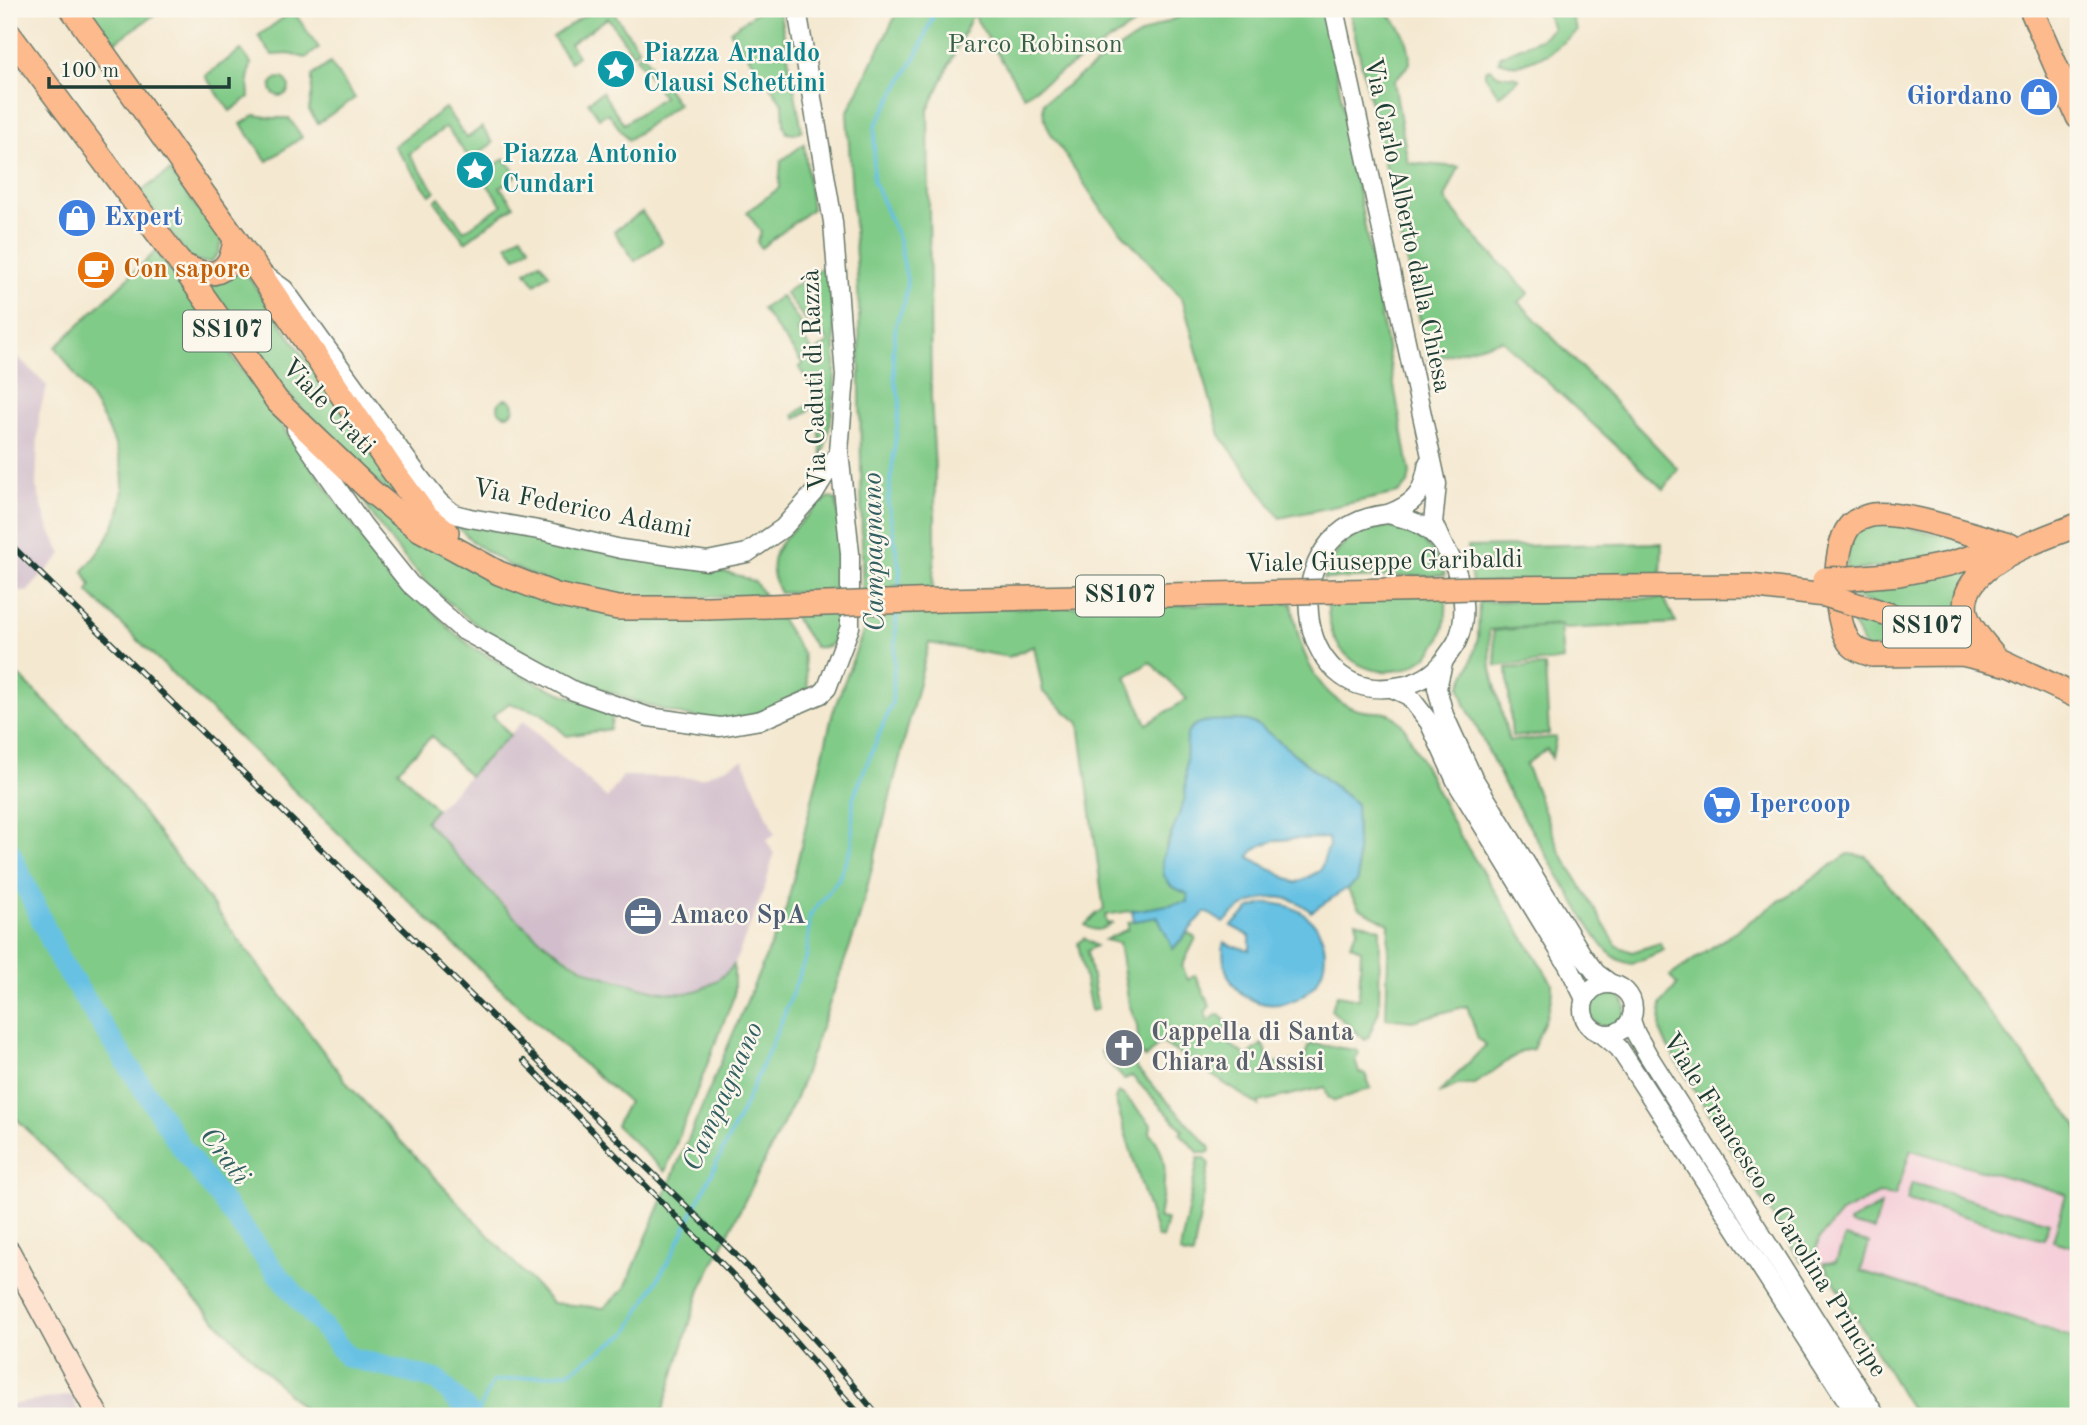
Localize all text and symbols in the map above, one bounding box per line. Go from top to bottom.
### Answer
park label: Parco Robinson [947,32,1123,58]
place label: Piazza Arnaldo Clausi Schettini [643,41,826,97]
scale bar [49,46,229,90]
place icon: Piazza Arnaldo Clausi Schettini [595,48,637,90]
street label: Via Carlo Alberto dalla Chiesa [1359,55,1455,395]
text: 100 m [60,61,119,82]
shop icon: Giordano [2018,76,2060,118]
place label: Giordano [1906,84,2012,110]
place label: Piazza Antonio Cundari [502,142,677,198]
place icon: Piazza Antonio Cundari [454,149,496,191]
shop icon: Expert [56,197,98,239]
place label: Expert [104,205,183,231]
cafe icon: Con sapore [75,249,117,291]
place label: Con sapore [123,257,250,283]
street label: Via Caduti di Razzà [798,268,832,492]
road number: SS107 [183,310,271,352]
street label: Viale Crati [276,354,380,460]
water label: Campagnano [860,472,890,632]
street label: Via Federico Adami [470,475,694,543]
street label: Viale Giuseppe Garibaldi [1245,547,1523,577]
road number: SS107 [1076,576,1164,616]
road number: SS107 [1883,606,1971,648]
supermarket icon: Ipercoop [1701,784,1743,826]
place label: Ipercoop [1749,792,1851,818]
office icon: Amaco SpA [622,895,664,937]
place label: Amaco SpA [670,903,806,929]
water label: Campagnano [679,1018,769,1176]
place label: Cappella di Santa Chiara d'Assisi [1151,1020,1354,1076]
church icon: Cappella di Santa Chiara d'Assisi [1103,1027,1145,1069]
street label: Viale Francesco e Carolina Principe [1657,1028,1891,1382]
water label: Crati [194,1123,254,1191]

